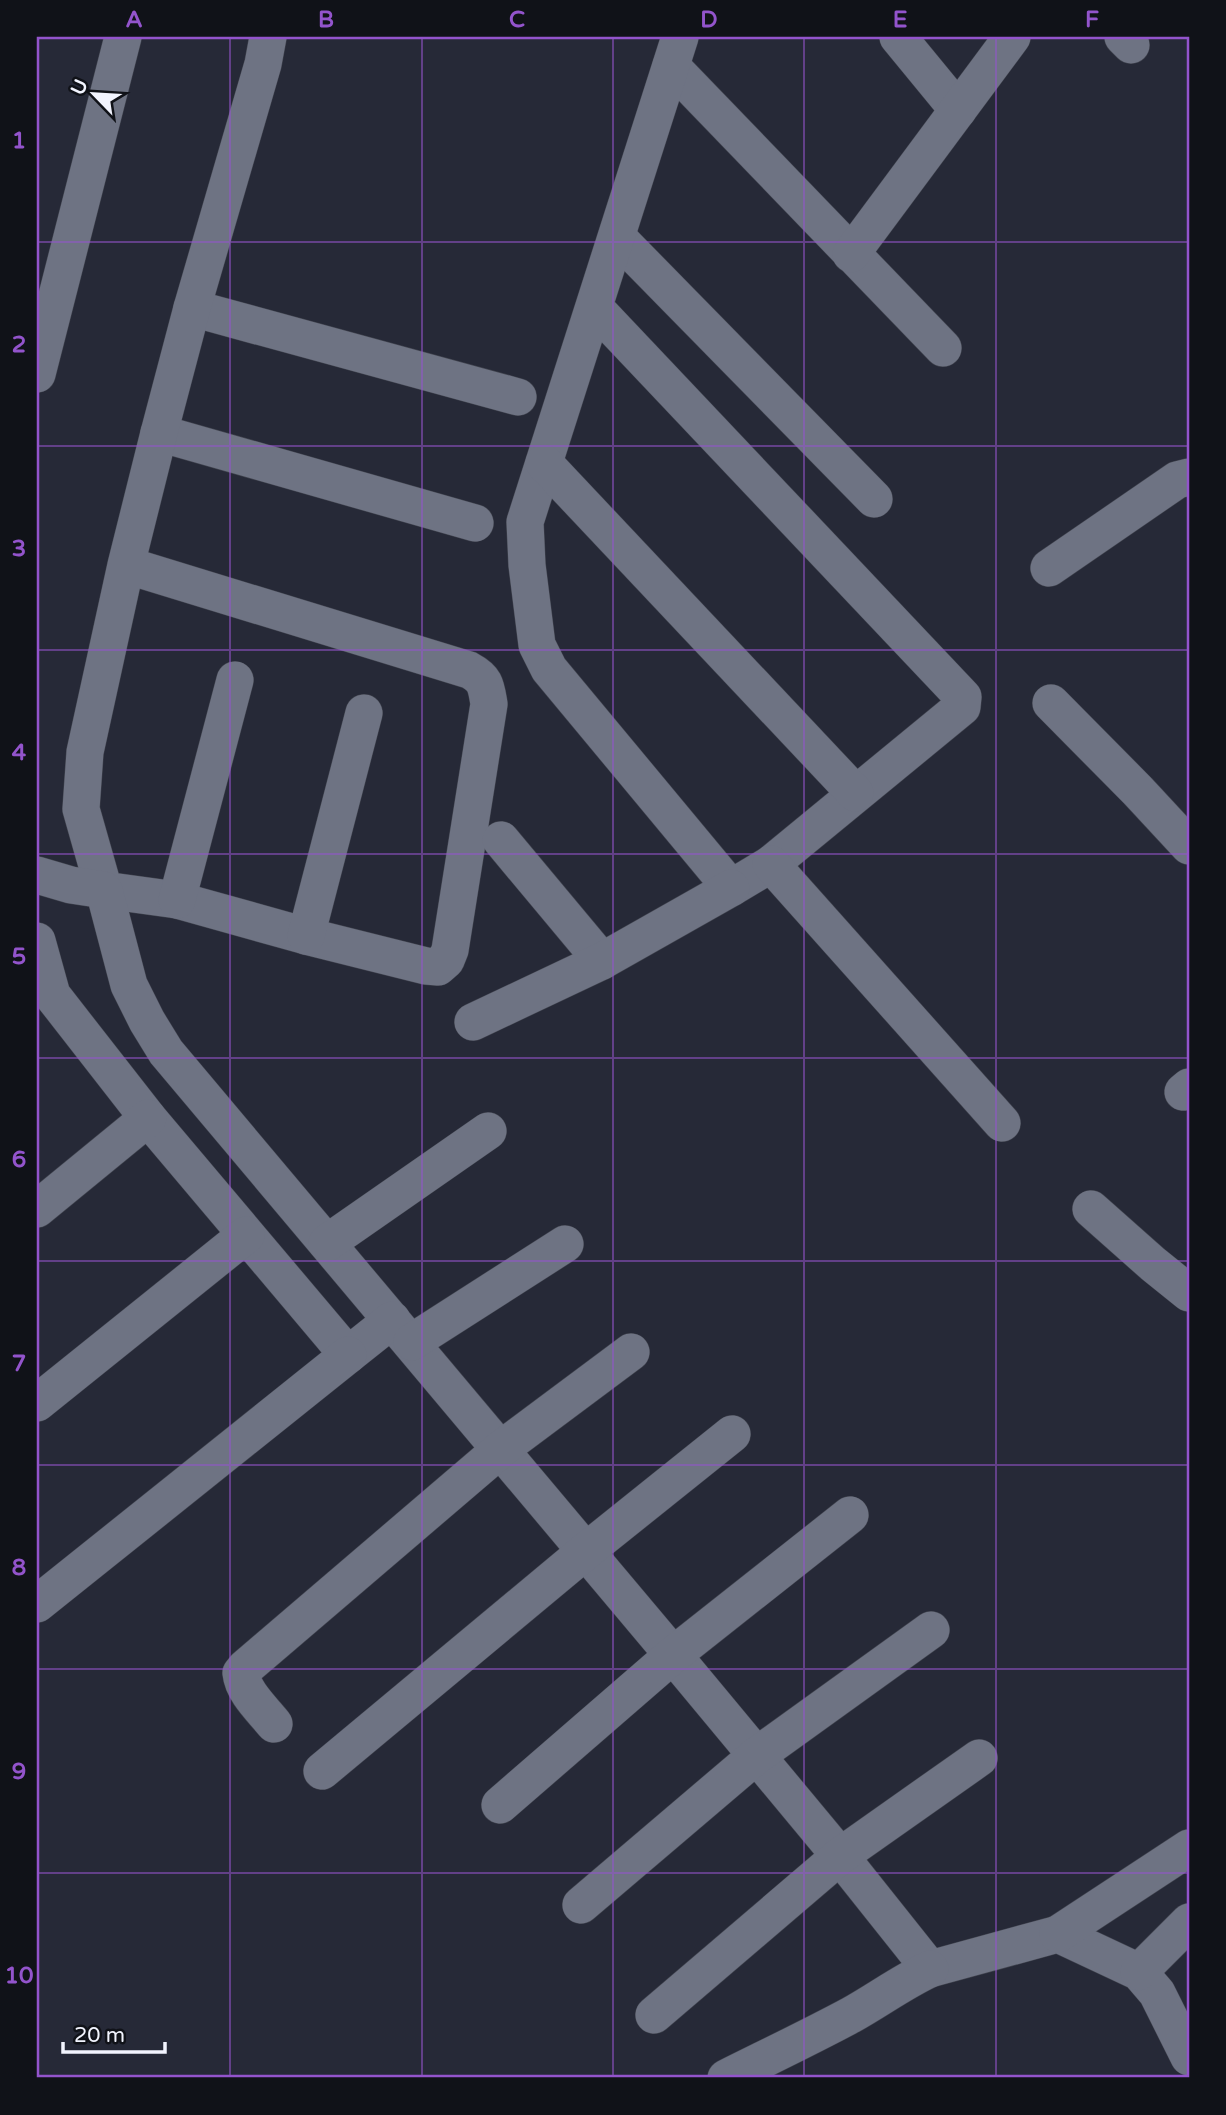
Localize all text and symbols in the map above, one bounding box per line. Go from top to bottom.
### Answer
text: A [125,6,143,34]
text: B [318,6,334,34]
text: C [509,6,525,34]
text: D [700,6,718,34]
text: E [893,6,907,34]
text: F [1085,6,1099,34]
north arrow [60,60,130,130]
text: U [66,76,93,98]
text: 1 [12,127,26,155]
text: 2 [12,331,26,359]
text: 3 [12,535,26,563]
text: 4 [12,739,27,767]
text: 5 [12,943,26,971]
text: 6 [12,1146,26,1174]
text: 7 [12,1350,26,1378]
text: 8 [12,1554,26,1582]
text: 9 [12,1758,26,1786]
text: 10 [5,1962,33,1990]
scale bar [63,2010,164,2054]
text: 20 m [74,2023,125,2048]

